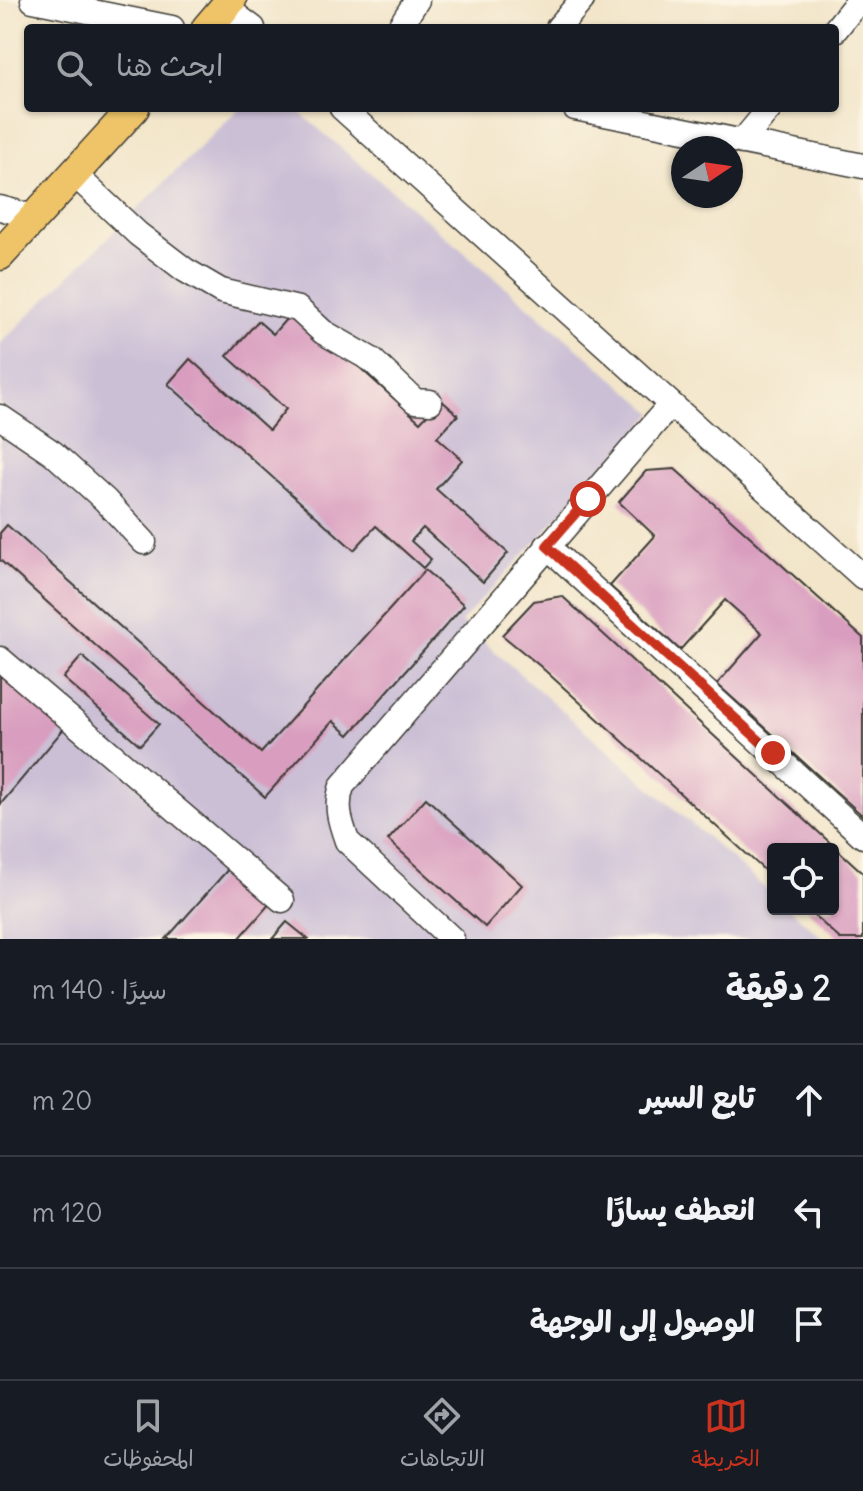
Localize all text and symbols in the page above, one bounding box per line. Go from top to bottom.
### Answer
search box [24,24,839,112]
icon: search [52,46,96,90]
text: ابحث هنا [116,46,223,84]
north arrow [671,136,743,208]
route start [570,481,606,517]
route end [755,735,791,771]
map controls [767,843,839,915]
button: locate [767,843,839,915]
text: 2 دقيقة [726,966,831,1009]
text: سيرًا · 140 m [32,973,167,1006]
text: تابع السير [641,1078,755,1116]
icon: ahead [787,1078,831,1122]
text: 20 m [32,1084,92,1117]
text: انعطف يسارًا [606,1190,755,1228]
icon: left [787,1190,831,1234]
text: 120 m [32,1196,103,1229]
text: الوصول إلى الوجهة [530,1302,755,1340]
icon: arrive [787,1302,831,1346]
tab: المحفوظات [103,1394,194,1478]
tab: الاتجاهات [400,1394,485,1478]
tab: الخريطة [691,1394,760,1478]

